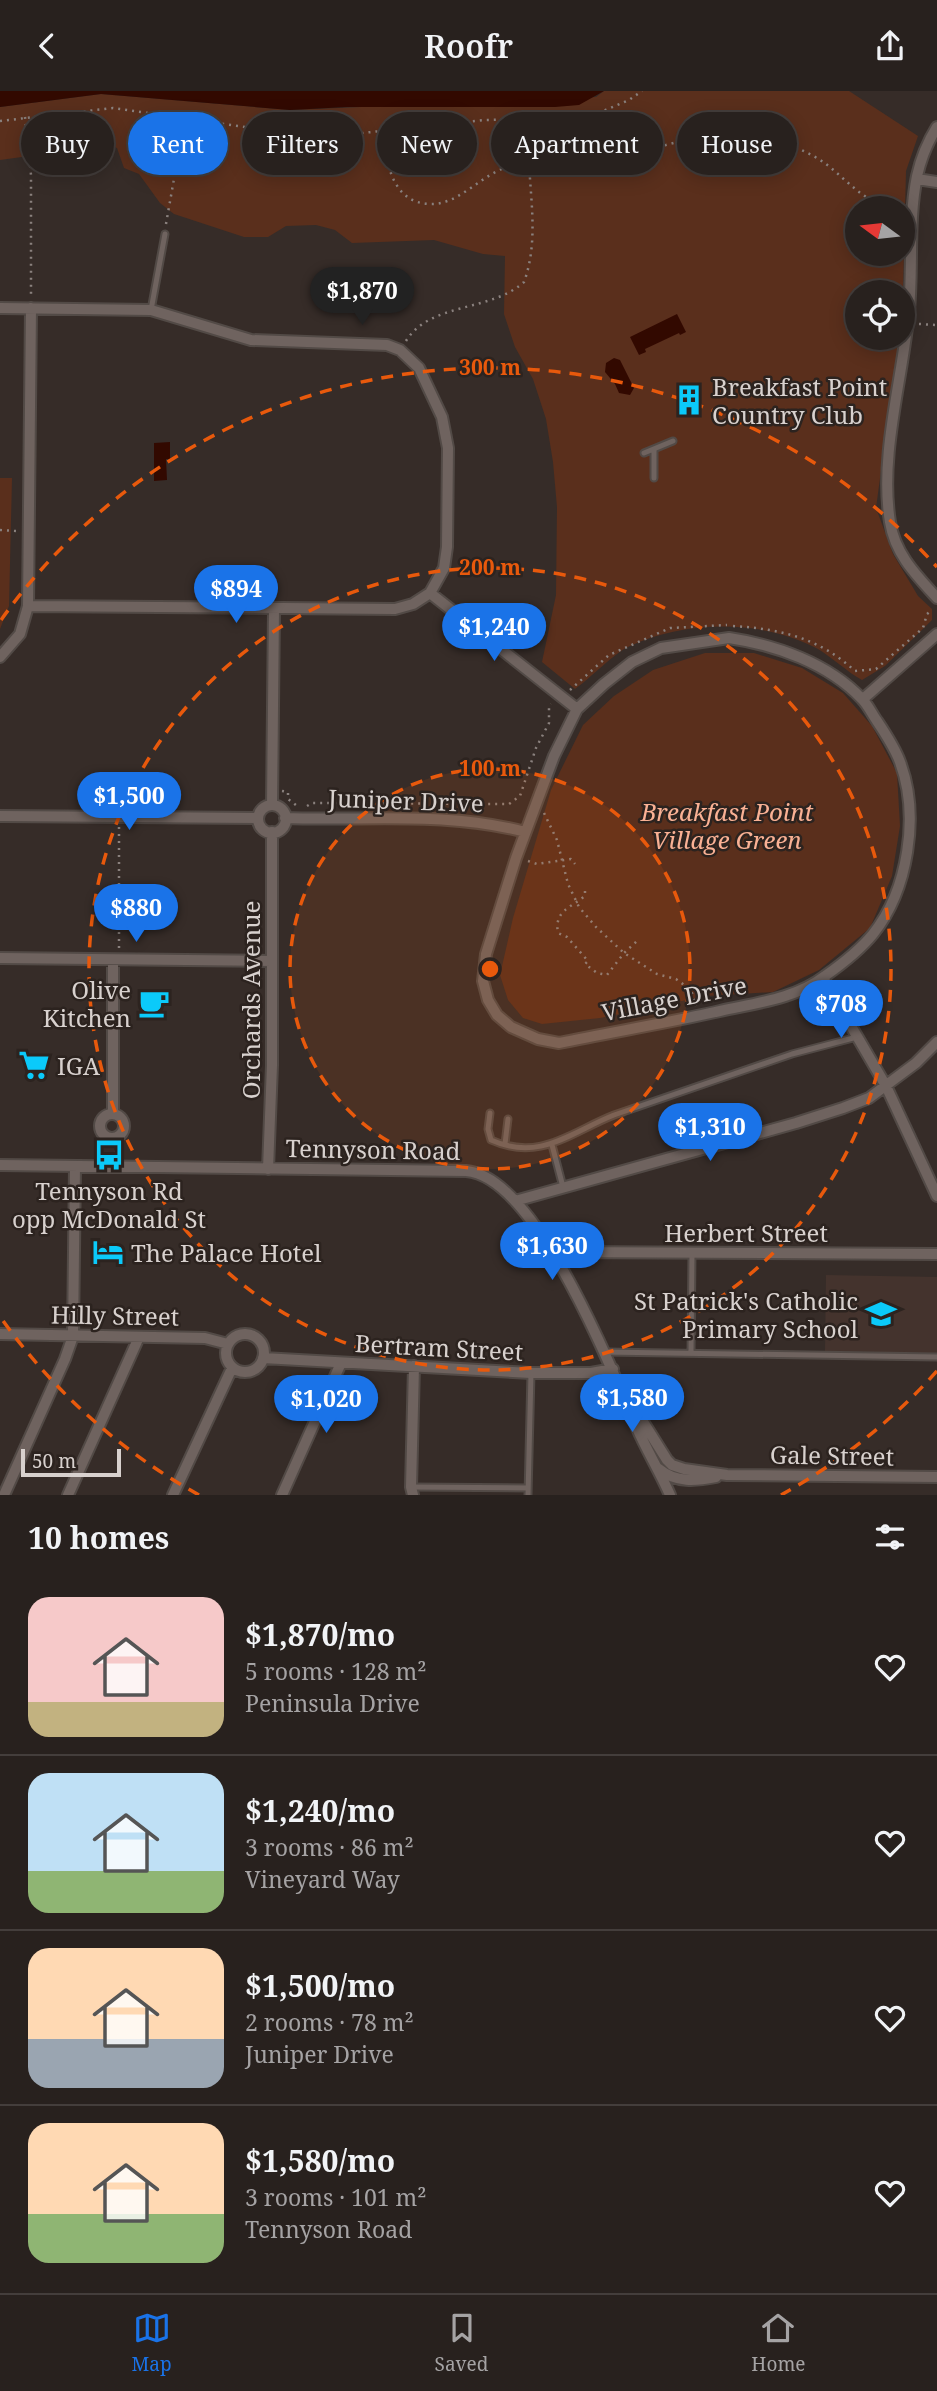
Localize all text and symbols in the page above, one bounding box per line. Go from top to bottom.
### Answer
text: Roofr [424,24,513,67]
icon: back [28,27,66,65]
icon: share [871,27,909,65]
chip: Buy [21,112,114,175]
chip: Rent [128,112,228,175]
chip: Filters [242,112,363,175]
chip: New [377,112,477,175]
chip: Apartment [491,112,663,175]
chip: House [677,112,797,175]
north arrow [845,196,915,266]
map controls [845,196,915,350]
pin: $1,870 [305,267,419,327]
text: $1,870 [326,274,398,306]
button: locate [845,280,915,350]
text: 300 m [459,353,521,381]
place label: Breakfast Point Country Club [712,370,887,431]
building icon: Breakfast Point Country Club [672,383,706,417]
text: 200 m [459,553,521,581]
pin: $894 [195,566,277,625]
text: $894 [210,572,262,604]
pin: $1,240 [437,603,551,663]
text: $1,240 [458,610,530,642]
text: 100 m [459,754,521,782]
pin: $1,500 [72,773,186,832]
text: $1,500 [93,779,165,811]
street label: Juniper Drive [327,781,484,819]
park label: Breakfast Point Village Green [640,795,814,856]
pin: $880 [95,885,177,944]
text: $880 [110,891,162,923]
street label: Orchards Avenue [234,901,267,1099]
centre of rings [478,957,502,981]
street label: Village Drive [598,968,750,1028]
place label: Olive Kitchen [43,973,131,1034]
pin: $708 [800,981,882,1040]
cafe icon: Olive Kitchen [137,986,171,1020]
text: $708 [815,987,867,1019]
supermarket icon: IGA [17,1048,51,1082]
place label: IGA [57,1049,100,1082]
pin: $1,310 [653,1103,767,1163]
text: $1,310 [674,1110,746,1142]
street label: Tennyson Road [285,1131,461,1167]
bus stop icon: Tennyson Rd opp McDonald St [92,1138,126,1172]
place label: Tennyson Rd opp McDonald St [12,1174,206,1235]
street label: Herbert Street [664,1216,828,1249]
pin: $1,630 [495,1223,609,1282]
text: $1,630 [516,1229,588,1261]
hotel icon: The Palace Hotel [91,1235,125,1269]
place label: The Palace Hotel [131,1236,322,1269]
place label: St Patrick's Catholic Primary School [634,1284,859,1345]
street label: Hilly Street [51,1297,179,1333]
school or university icon: St Patrick's Catholic Primary School [864,1297,898,1331]
street label: Bertram Street [354,1326,524,1368]
pin: $1,020 [269,1375,383,1435]
pin: $1,580 [575,1375,689,1434]
text: $1,580 [596,1381,668,1413]
text: $1,020 [290,1382,362,1414]
street label: Gale Street [770,1437,894,1473]
scale bar [21,1446,121,1478]
text: 50 m [32,1448,76,1474]
text: 10 homes [28,1517,169,1558]
icon: filters [871,1518,909,1556]
text: $1,870/mo [245,1614,395,1655]
icon: home [84,1625,168,1709]
icon: heart [871,1648,909,1686]
text: 5 rooms · 128 m² [245,1655,427,1687]
text: Peninsula Drive [245,1687,420,1719]
text: $1,240/mo [245,1790,395,1831]
icon: home [84,1801,168,1885]
icon: heart [871,1824,909,1862]
text: 3 rooms · 86 m² [245,1831,414,1863]
text: Vineyard Way [245,1863,400,1895]
text: $1,500/mo [245,1965,395,2006]
icon: home [84,1976,168,2060]
icon: heart [871,1999,909,2037]
text: 2 rooms · 78 m² [245,2006,414,2038]
text: Juniper Drive [245,2038,394,2070]
text: $1,580/mo [245,2140,395,2181]
icon: home [84,2151,168,2235]
icon: heart [871,2174,909,2212]
text: 3 rooms · 101 m² [245,2181,427,2213]
text: Tennyson Road [245,2213,412,2245]
tab: Map [131,2309,172,2377]
tab: Saved [435,2309,488,2377]
tab: Home [751,2309,806,2377]

